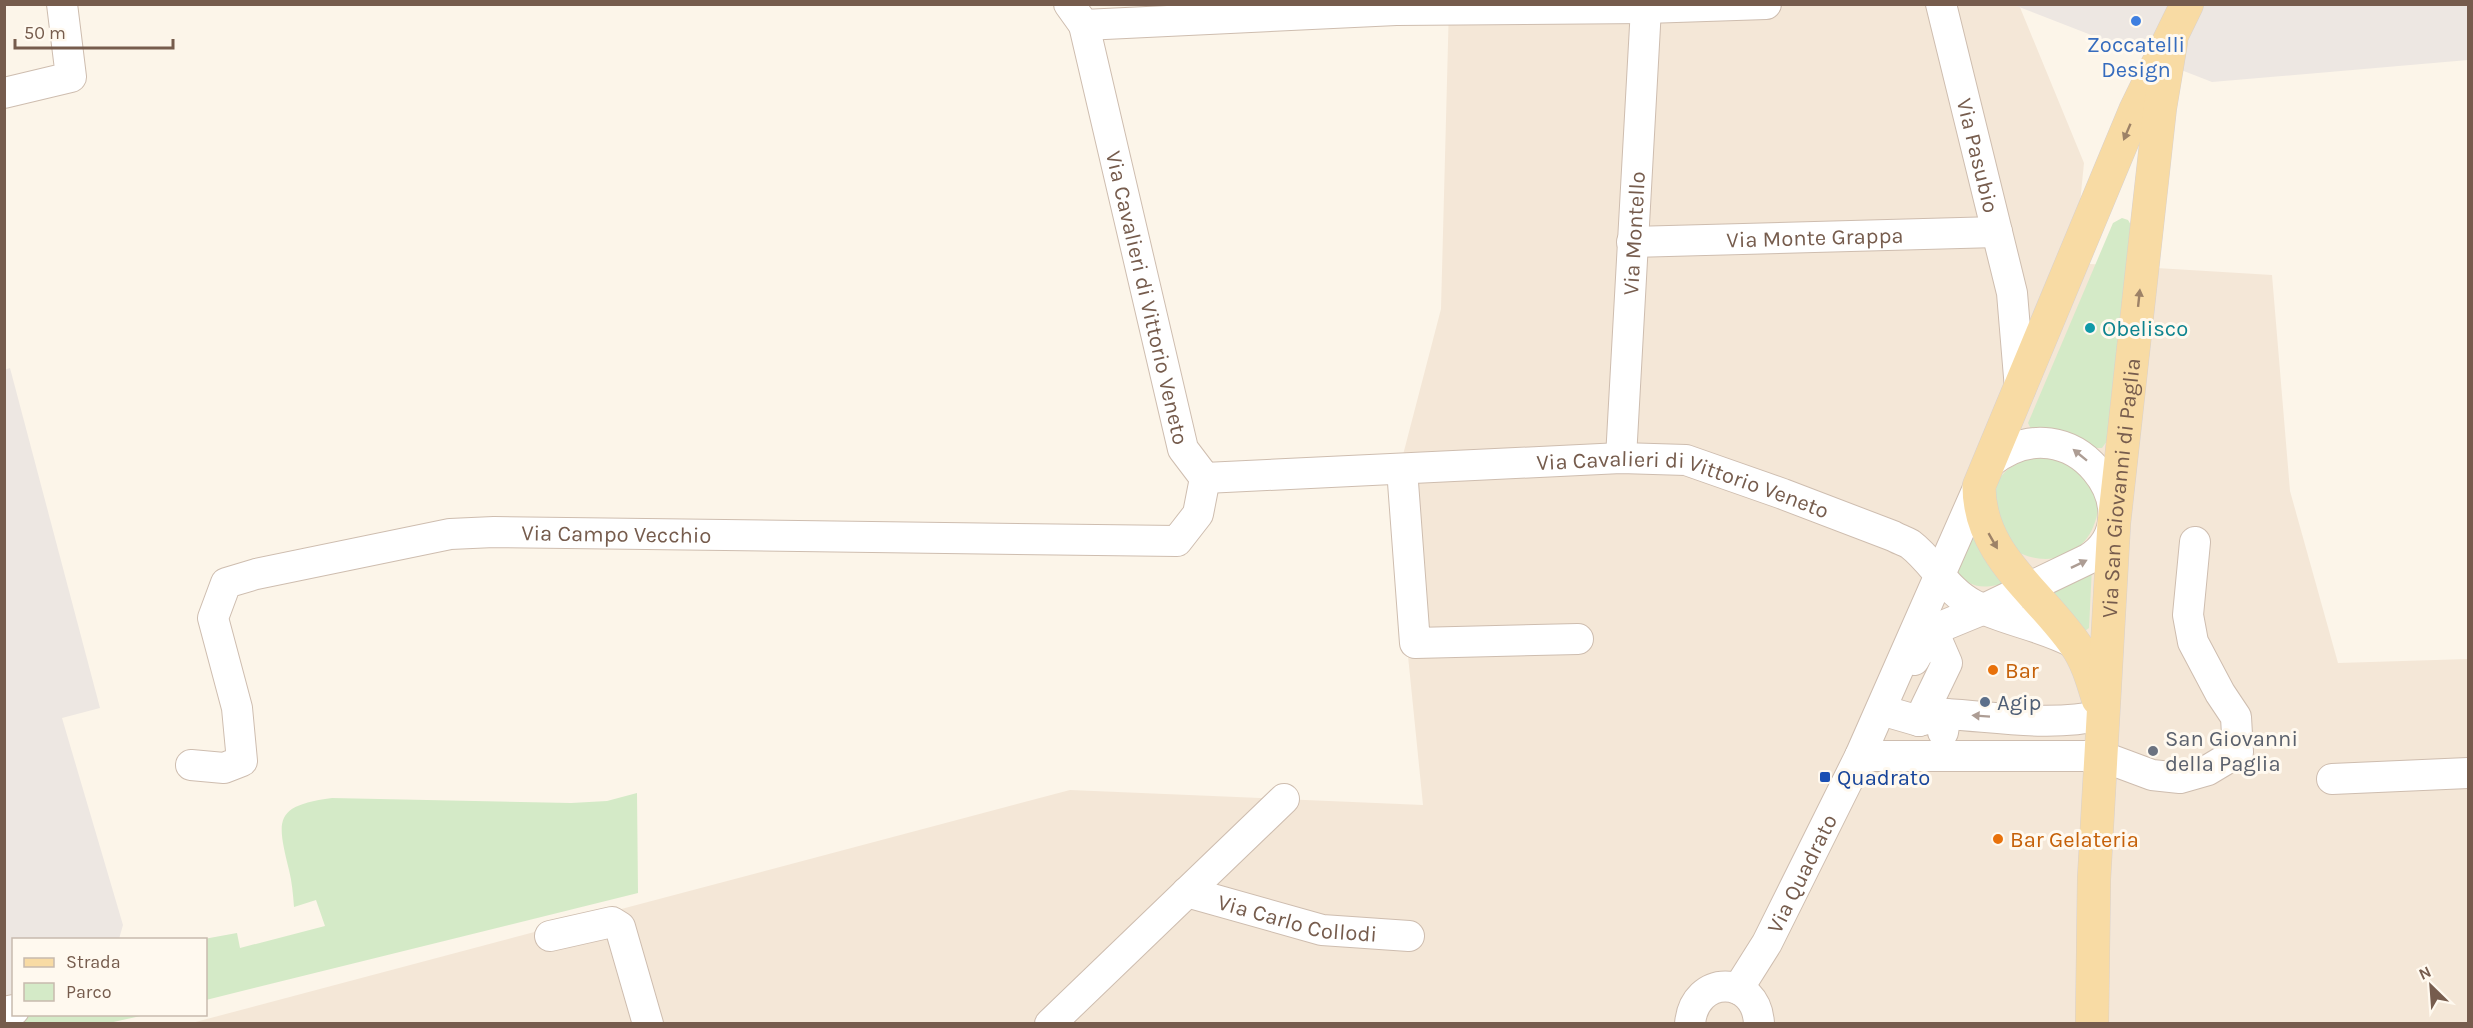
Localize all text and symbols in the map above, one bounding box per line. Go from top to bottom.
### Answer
scale bar [15,12,172,50]
marker: Zoccatelli Design [2129,14,2143,28]
text: 50 m [24,22,66,44]
place label: Zoccatelli Design [2087,32,2185,83]
street label: Via Pasubio [1951,96,2004,216]
one-way arrow [2122,123,2132,141]
street label: Via Cavalieri di Vittorio Veneto [1100,148,1194,447]
street label: Via Montello [1618,171,1651,296]
street label: Via Monte Grappa [1726,223,1904,253]
one-way arrow [2134,289,2144,308]
place label: Obelisco [2102,316,2188,342]
marker: Obelisco [2083,321,2097,335]
street label: Via San Giovanni di Paglia [2097,357,2146,619]
street label: Via Cavalieri di Vittorio Veneto [1536,446,1832,524]
one-way arrow [2072,449,2088,462]
street label: Via Campo Vecchio [521,520,712,549]
one-way arrow [1988,533,1998,550]
one-way arrow [2070,559,2087,568]
place label: Bar [2005,658,2039,684]
marker: Bar [1986,663,2000,677]
place label: Agip [1997,690,2041,716]
marker: Agip [1978,695,1992,709]
one-way arrow [1972,711,1991,721]
place label: San Giovanni della Paglia [2165,726,2298,777]
marker: San Giovanni della Paglia [2146,744,2160,758]
place label: Quadrato [1837,765,1930,791]
marker: Quadrato [1818,770,1832,784]
street label: Via Quadrato [1762,810,1843,938]
place label: Bar Gelateria [2010,827,2139,853]
marker: Bar Gelateria [1991,832,2005,846]
street label: Via Carlo Collodi [1215,889,1378,948]
legend [12,938,207,1016]
text: Strada [66,951,121,973]
north arrow [2401,956,2461,1016]
text: N [2416,962,2434,984]
text: Parco [66,981,112,1003]

